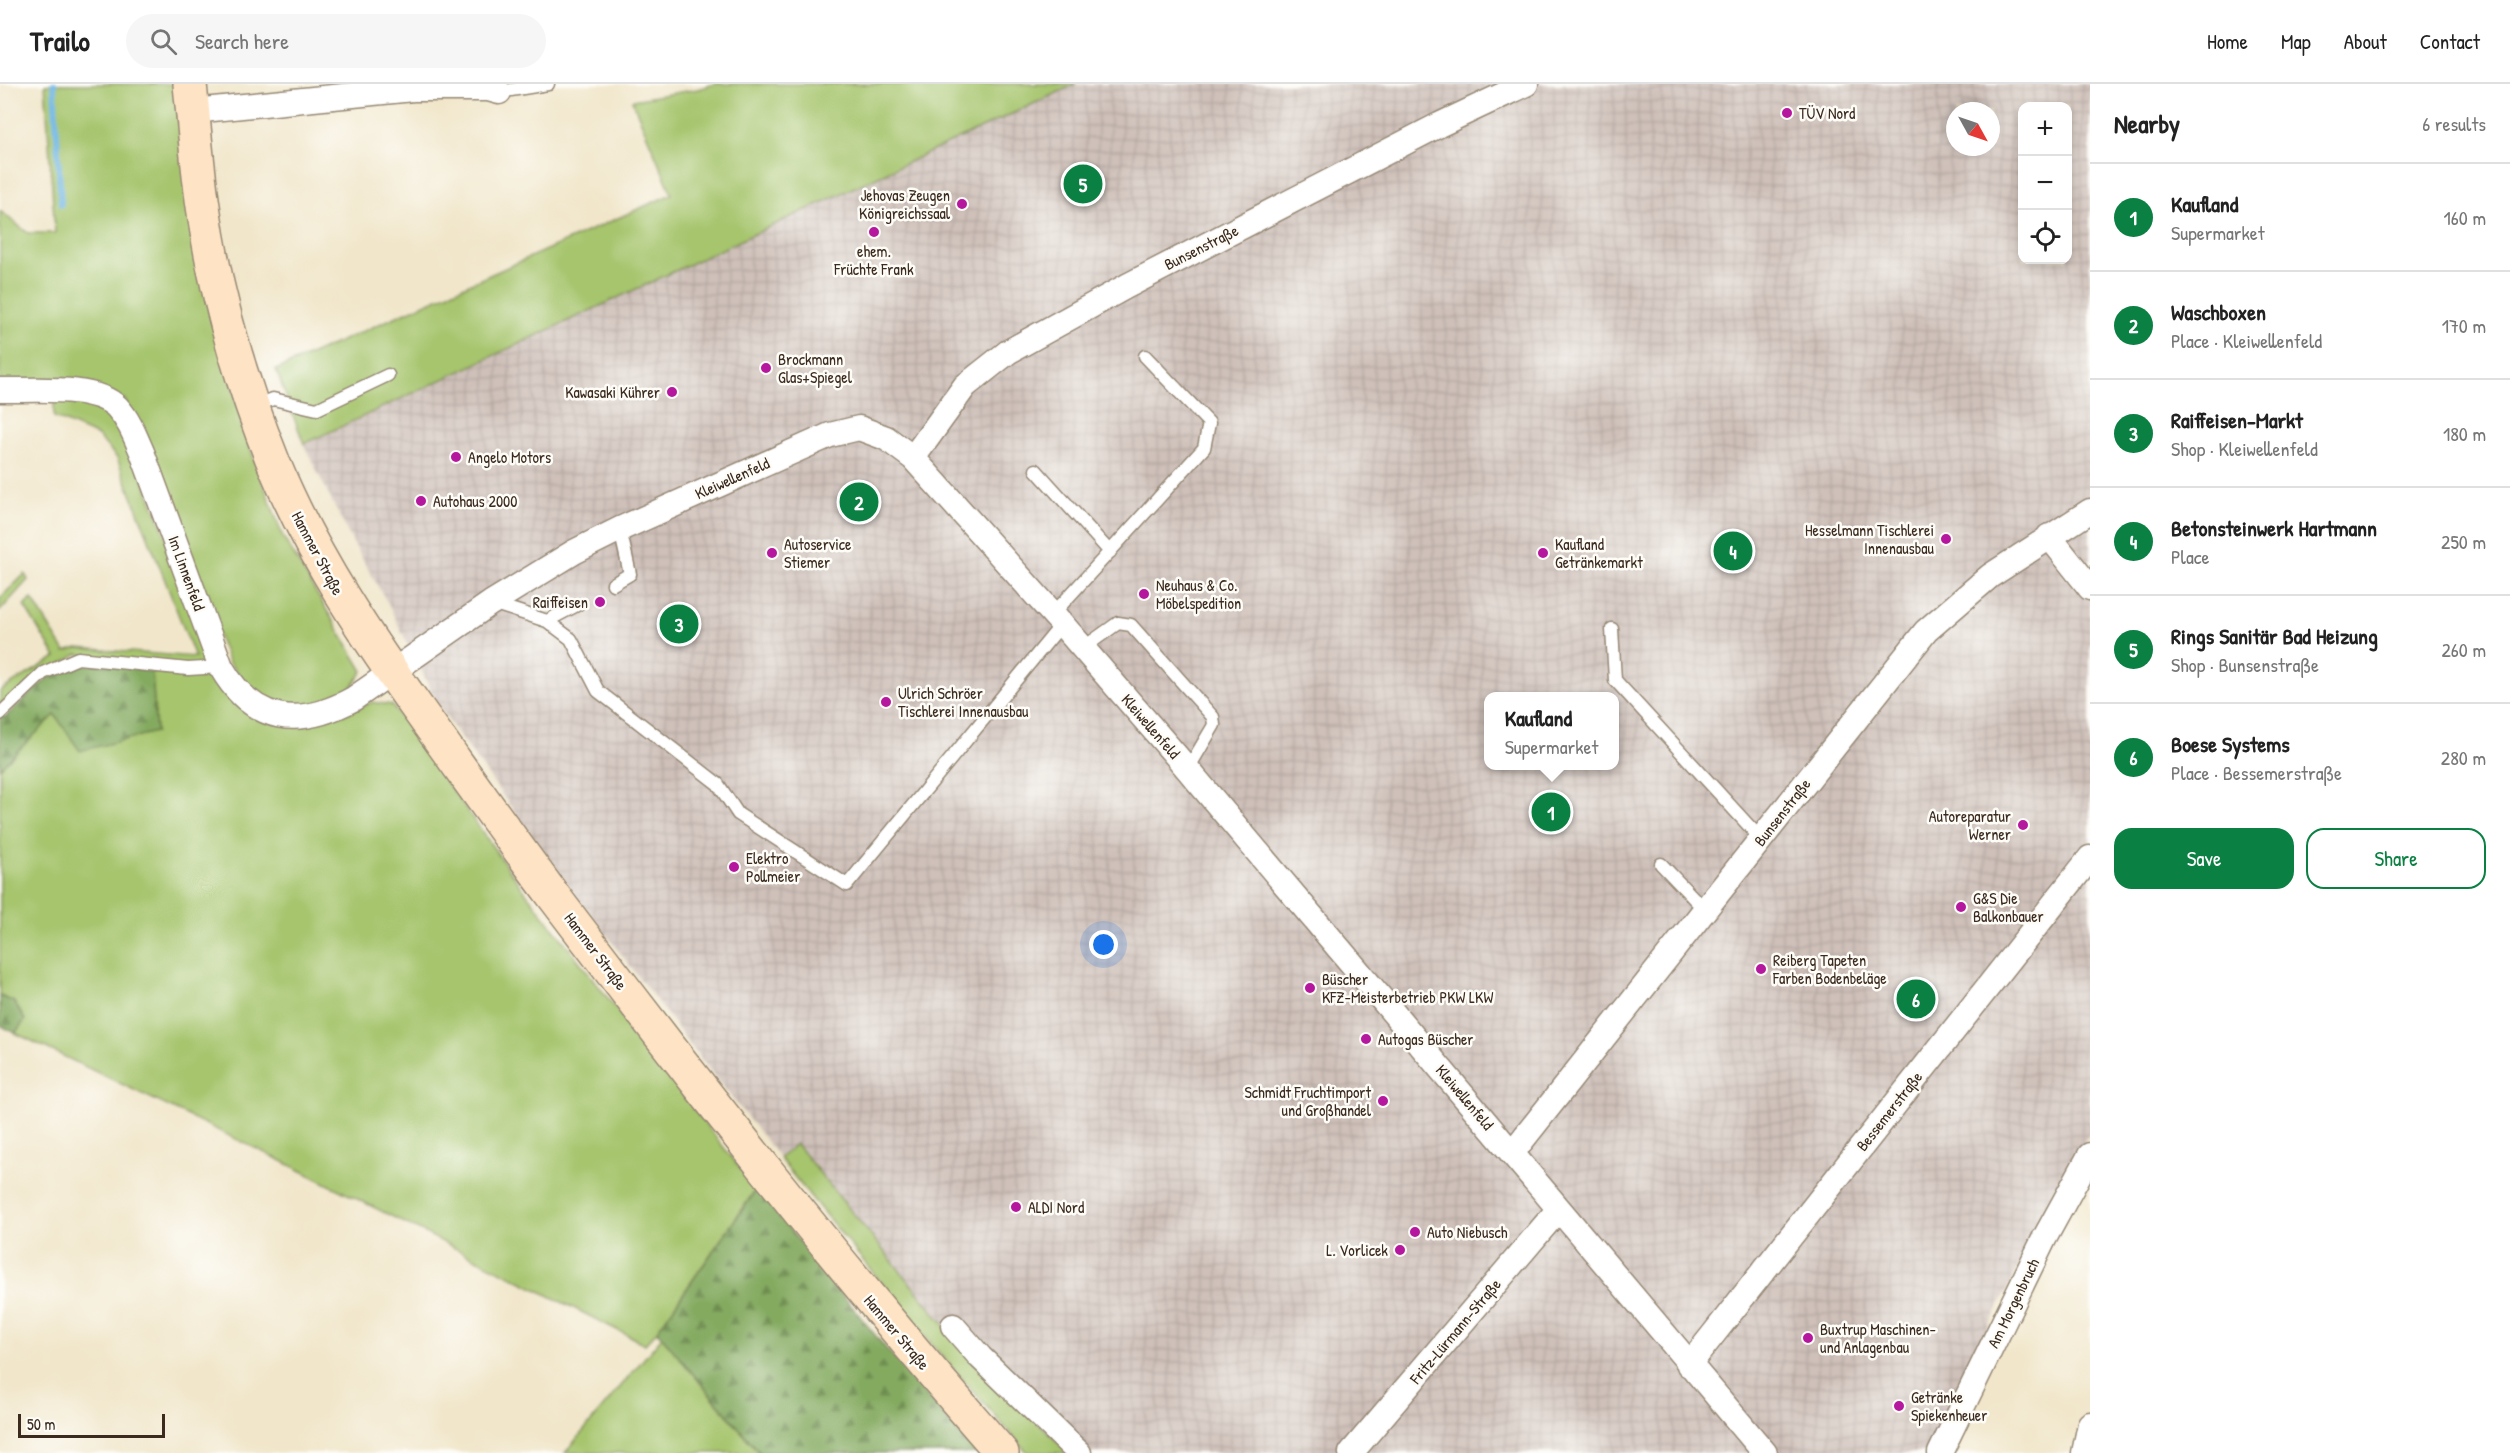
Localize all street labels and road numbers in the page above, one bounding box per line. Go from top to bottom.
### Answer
street label: Bunsenstraße [1160,219,1242,275]
street label: Kleiwellenfeld [691,452,773,504]
street label: Hammer Straße [287,507,350,599]
street label: Im Linnenfeld [163,532,211,614]
street label: Kleiwellenfeld [1117,689,1185,763]
street label: Bunsenstraße [1749,773,1816,850]
street label: Hammer Straße [560,908,633,995]
street label: Kleiwellenfeld [1431,1059,1499,1135]
street label: Bessemerstraße [1851,1066,1927,1155]
street label: Am Morgenbruch [1982,1254,2044,1352]
street label: Fritz-Lürmann-Straße [1404,1273,1506,1389]
street label: Hammer Straße [859,1290,935,1375]

